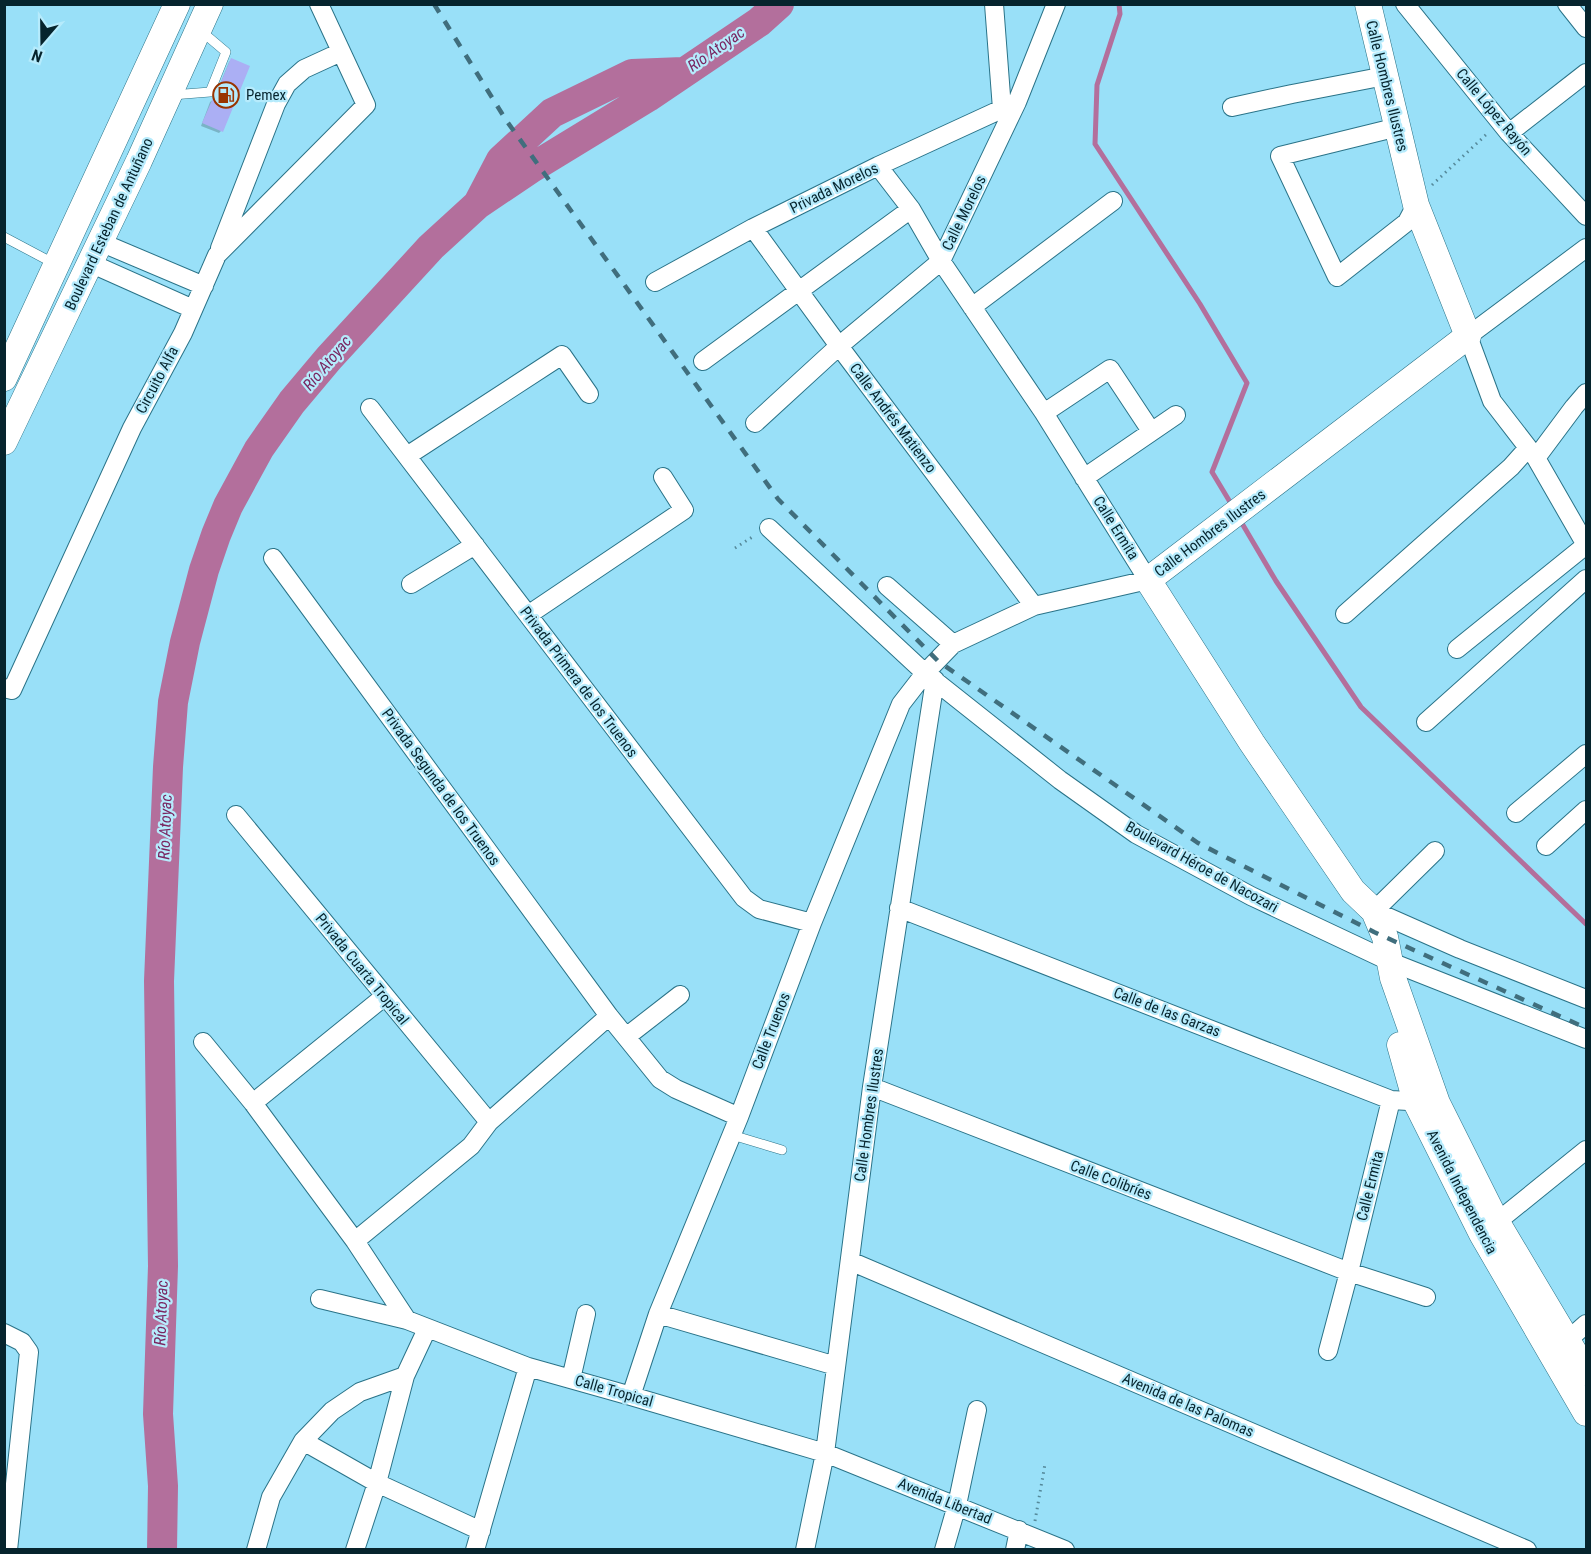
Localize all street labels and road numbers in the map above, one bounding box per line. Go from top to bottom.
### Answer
street label: Calle Hombres Ilustres [1362,19,1412,154]
street label: Calle López Rayón [1452,65,1536,159]
street label: Boulevard Esteban de Antuñano [61,135,157,313]
street label: Privada Morelos [787,159,881,217]
street label: Calle Morelos [938,172,990,253]
street label: Circuito Alfa [132,343,182,417]
street label: Calle Andrés Matienzo [846,360,940,476]
street label: Calle Hombres Ilustres [1151,485,1269,581]
street label: Calle Ermita [1089,493,1143,563]
street label: Privada Primera de los Truenos [516,603,642,761]
street label: Privada Segunda de los Truenos [378,705,504,869]
street label: Boulevard Héroe de Nacozari [1123,818,1281,916]
street label: Privada Cuarta Tropical [312,910,412,1028]
street label: Calle de las Garzas [1111,983,1223,1041]
street label: Calle Truenos [748,990,794,1072]
street label: Calle Hombres Ilustres [851,1047,887,1183]
street label: Avenida Independencia [1423,1127,1501,1257]
street label: Calle Ermita [1353,1149,1387,1223]
street label: Calle Colibríes [1068,1156,1154,1204]
street label: Avenida de las Palomas [1120,1369,1257,1441]
street label: Calle Tropical [573,1371,655,1411]
street label: Avenida Libertad [896,1474,994,1528]

